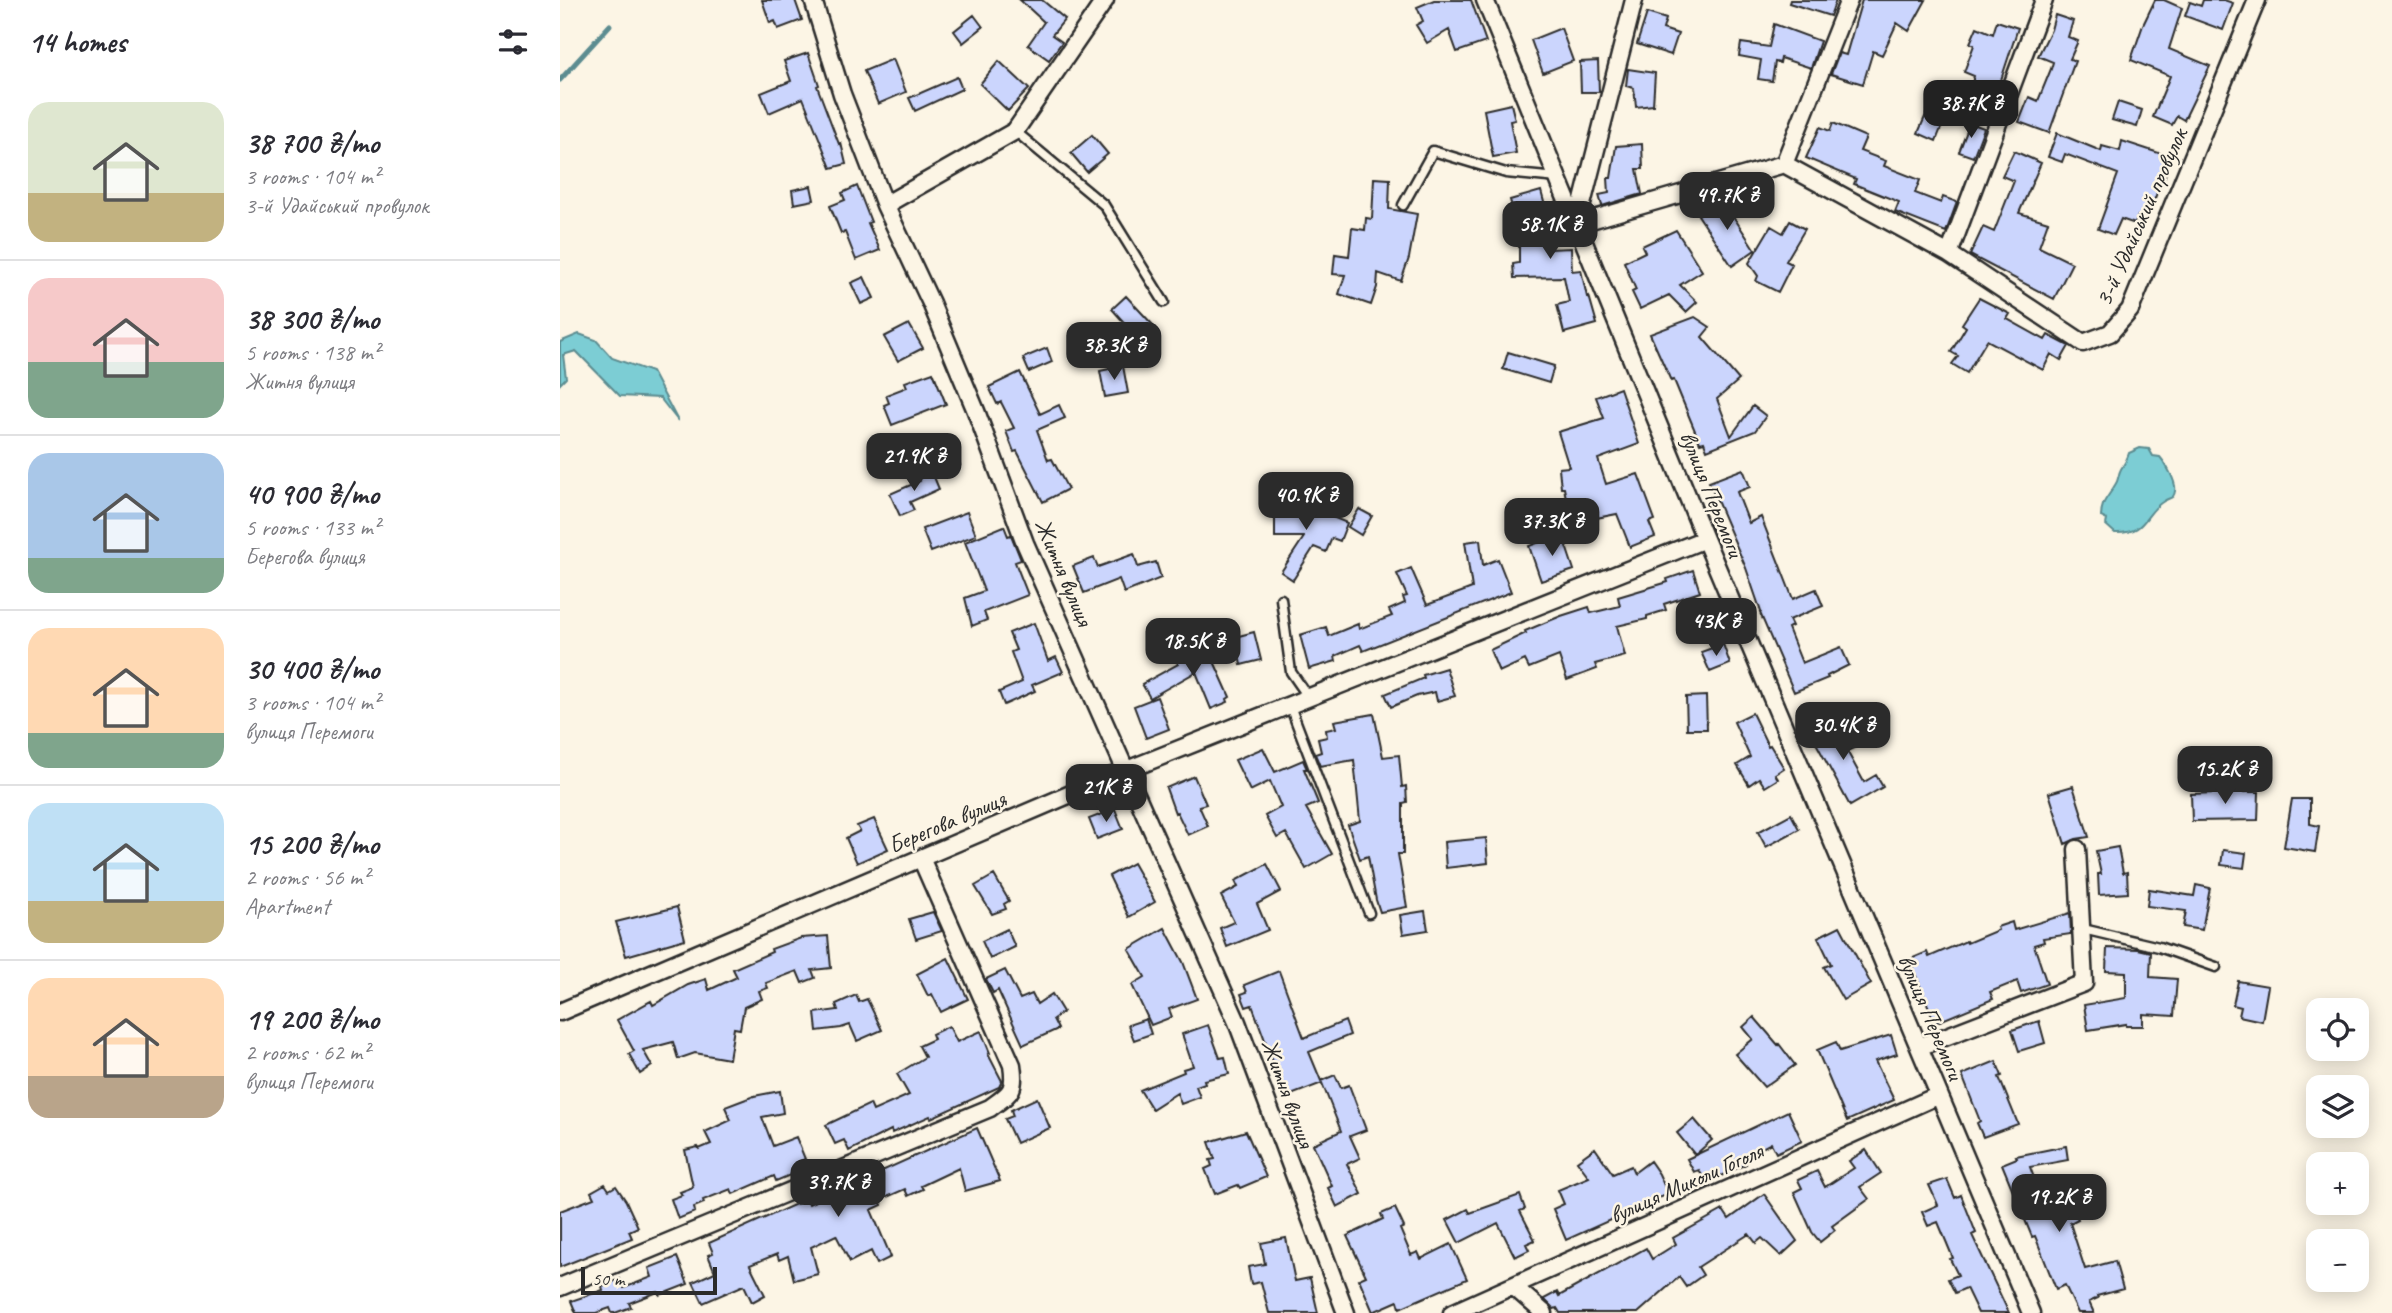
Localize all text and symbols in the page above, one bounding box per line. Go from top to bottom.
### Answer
text: 14 homes [28,23,126,61]
icon: filters [494,23,532,61]
pin: 38.7K ₴ [1906,80,2036,140]
text: 38.7K ₴ [1939,88,2003,117]
street label: 3-й Удайський провулок [2088,121,2195,311]
text: 38 700 ₴/mo [245,124,379,162]
icon: home [84,130,168,214]
text: 3 rooms · 104 m² [245,162,380,191]
pin: 49.7K ₴ [1662,173,1792,232]
text: 49.7K ₴ [1695,180,1759,209]
text: 3-й Удайський провулок [245,191,429,220]
pin: 58.1K ₴ [1485,202,1615,261]
text: 58.1K ₴ [1518,209,1582,238]
text: 38 300 ₴/mo [245,300,379,338]
icon: home [84,306,168,390]
pin: 38.3K ₴ [1049,322,1179,382]
text: 38.3K ₴ [1082,330,1146,359]
text: 5 rooms · 138 m² [245,338,380,367]
text: Житня вулиця [245,367,354,396]
street label: вулиця Перемоги [1673,427,1752,563]
pin: 21.9K ₴ [849,434,979,493]
text: 21.9K ₴ [882,441,946,470]
pin: 40.9K ₴ [1241,472,1371,532]
text: 40 900 ₴/mo [245,475,379,513]
text: 40.9K ₴ [1274,480,1338,509]
icon: home [84,481,168,565]
pin: 37.3K ₴ [1487,498,1617,558]
text: 37.3K ₴ [1520,506,1584,535]
text: 5 rooms · 133 m² [245,513,380,542]
street label: Житня вулиця [1028,514,1101,631]
text: Берегова вулиця [245,542,365,571]
pin: 43K ₴ [1667,598,1765,658]
text: 43K ₴ [1692,606,1740,635]
pin: 18.5K ₴ [1128,618,1258,678]
text: 18.5K ₴ [1161,626,1225,655]
text: 30 400 ₴/mo [245,650,379,688]
icon: home [84,656,168,740]
text: 3 rooms · 104 m² [245,688,380,717]
pin: 30.4K ₴ [1778,702,1908,762]
text: 30.4K ₴ [1811,710,1875,739]
text: вулиця Перемоги [245,717,373,746]
pin: 15.2K ₴ [2160,746,2290,806]
text: 15.2K ₴ [2193,754,2257,783]
pin: 21K ₴ [1057,764,1155,824]
text: 21K ₴ [1082,772,1130,801]
street label: Берегова вулиця [884,783,1012,860]
text: 15 200 ₴/mo [245,825,379,863]
icon: home [84,831,168,915]
text: 2 rooms · 56 m² [245,863,369,892]
text: Apartment [245,892,330,921]
street label: вулиця Перемоги [1891,950,1972,1086]
map controls [2306,998,2369,1292]
button: locate [2306,998,2369,1061]
text: 19 200 ₴/mo [245,1000,379,1038]
icon: home [84,1006,168,1090]
street label: Житня вулиця [1255,1035,1322,1153]
text: 2 rooms · 62 m² [245,1038,369,1067]
text: вулиця Перемоги [245,1067,373,1096]
button: layers [2306,1075,2369,1138]
street label: вулиця Миколи Гоголя [1605,1135,1769,1230]
button: + [2306,1152,2369,1215]
pin: 39.7K ₴ [773,1160,903,1219]
text: 39.7K ₴ [806,1167,870,1196]
pin: 19.2K ₴ [1994,1174,2124,1234]
text: 19.2K ₴ [2027,1182,2091,1211]
button: − [2306,1229,2369,1292]
scale bar [581,1264,718,1296]
text: 50 m [592,1267,624,1291]

